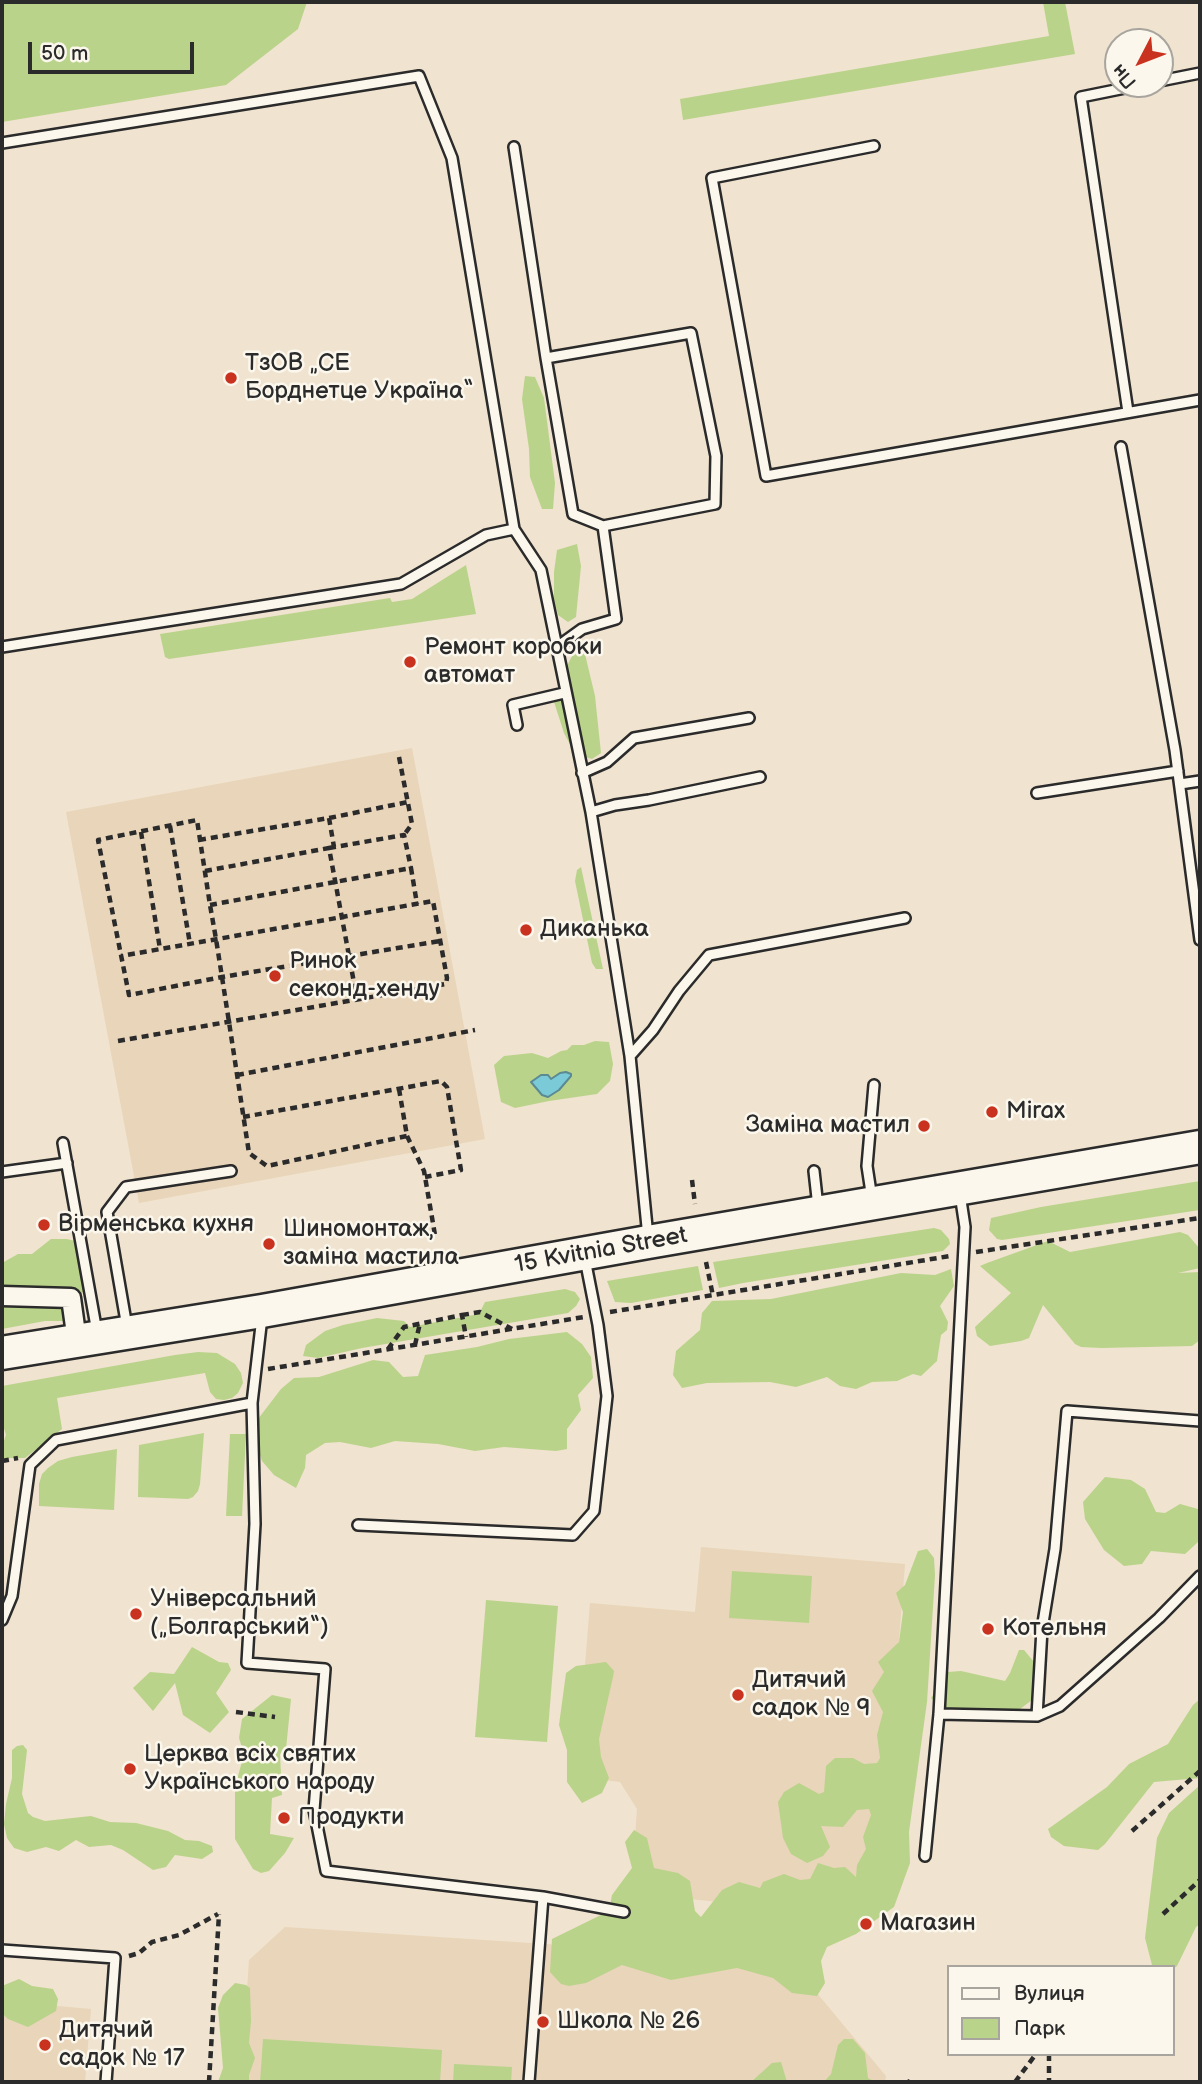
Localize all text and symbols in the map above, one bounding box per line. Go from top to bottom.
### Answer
scale bar [32,28,198,72]
north arrow [1104,28,1174,98]
text: 50 m [41,41,88,66]
text: Пн [1107,59,1142,93]
place label: ТзОВ „СЕ Борднетце Україна“ [245,350,473,406]
marker: ТзОВ „СЕ Борднетце Україна“ [223,370,239,386]
place label: Ремонт коробки автомат [424,634,602,690]
marker: Ремонт коробки автомат [402,654,418,670]
place label: Диканька [540,916,649,944]
marker: Диканька [518,922,534,938]
place label: Ринок секонд-хенду [289,948,439,1004]
marker: Ринок секонд-хенду [267,968,283,984]
place label: Mirax [1006,1098,1065,1126]
marker: Mirax [984,1104,1000,1120]
place label: Заміна мастил [746,1112,910,1140]
marker: Заміна мастил [916,1118,932,1134]
place label: Вірменська кухня [58,1211,254,1239]
place label: Шиномонтаж, заміна мастила [283,1216,459,1272]
marker: Вірменська кухня [36,1217,52,1233]
street label: 15 Kvitnia Street [513,1222,689,1280]
marker: Шиномонтаж, заміна мастила [261,1236,277,1252]
place label: Універсальний („Болгарський“) [150,1586,329,1642]
marker: Універсальний („Болгарський“) [128,1606,144,1622]
place label: Котельня [1002,1615,1106,1643]
marker: Котельня [980,1621,996,1637]
place label: Дитячий садок № 9 [752,1667,870,1723]
marker: Дитячий садок № 9 [730,1687,746,1703]
place label: Церква всіх святих Українського народу [144,1741,375,1797]
marker: Церква всіх святих Українського народу [122,1761,138,1777]
place label: Продукти [298,1804,404,1832]
marker: Продукти [276,1810,292,1826]
place label: Магазин [880,1910,976,1938]
marker: Магазин [858,1916,874,1932]
legend [946,1965,1174,2056]
text: Вулиця [1014,1981,1085,2006]
place label: Школа № 26 [557,2008,700,2036]
marker: Школа № 26 [535,2014,551,2030]
text: Парк [1014,2016,1065,2041]
place label: Дитячий садок № 17 [59,2017,185,2073]
marker: Дитячий садок № 17 [37,2037,53,2053]

